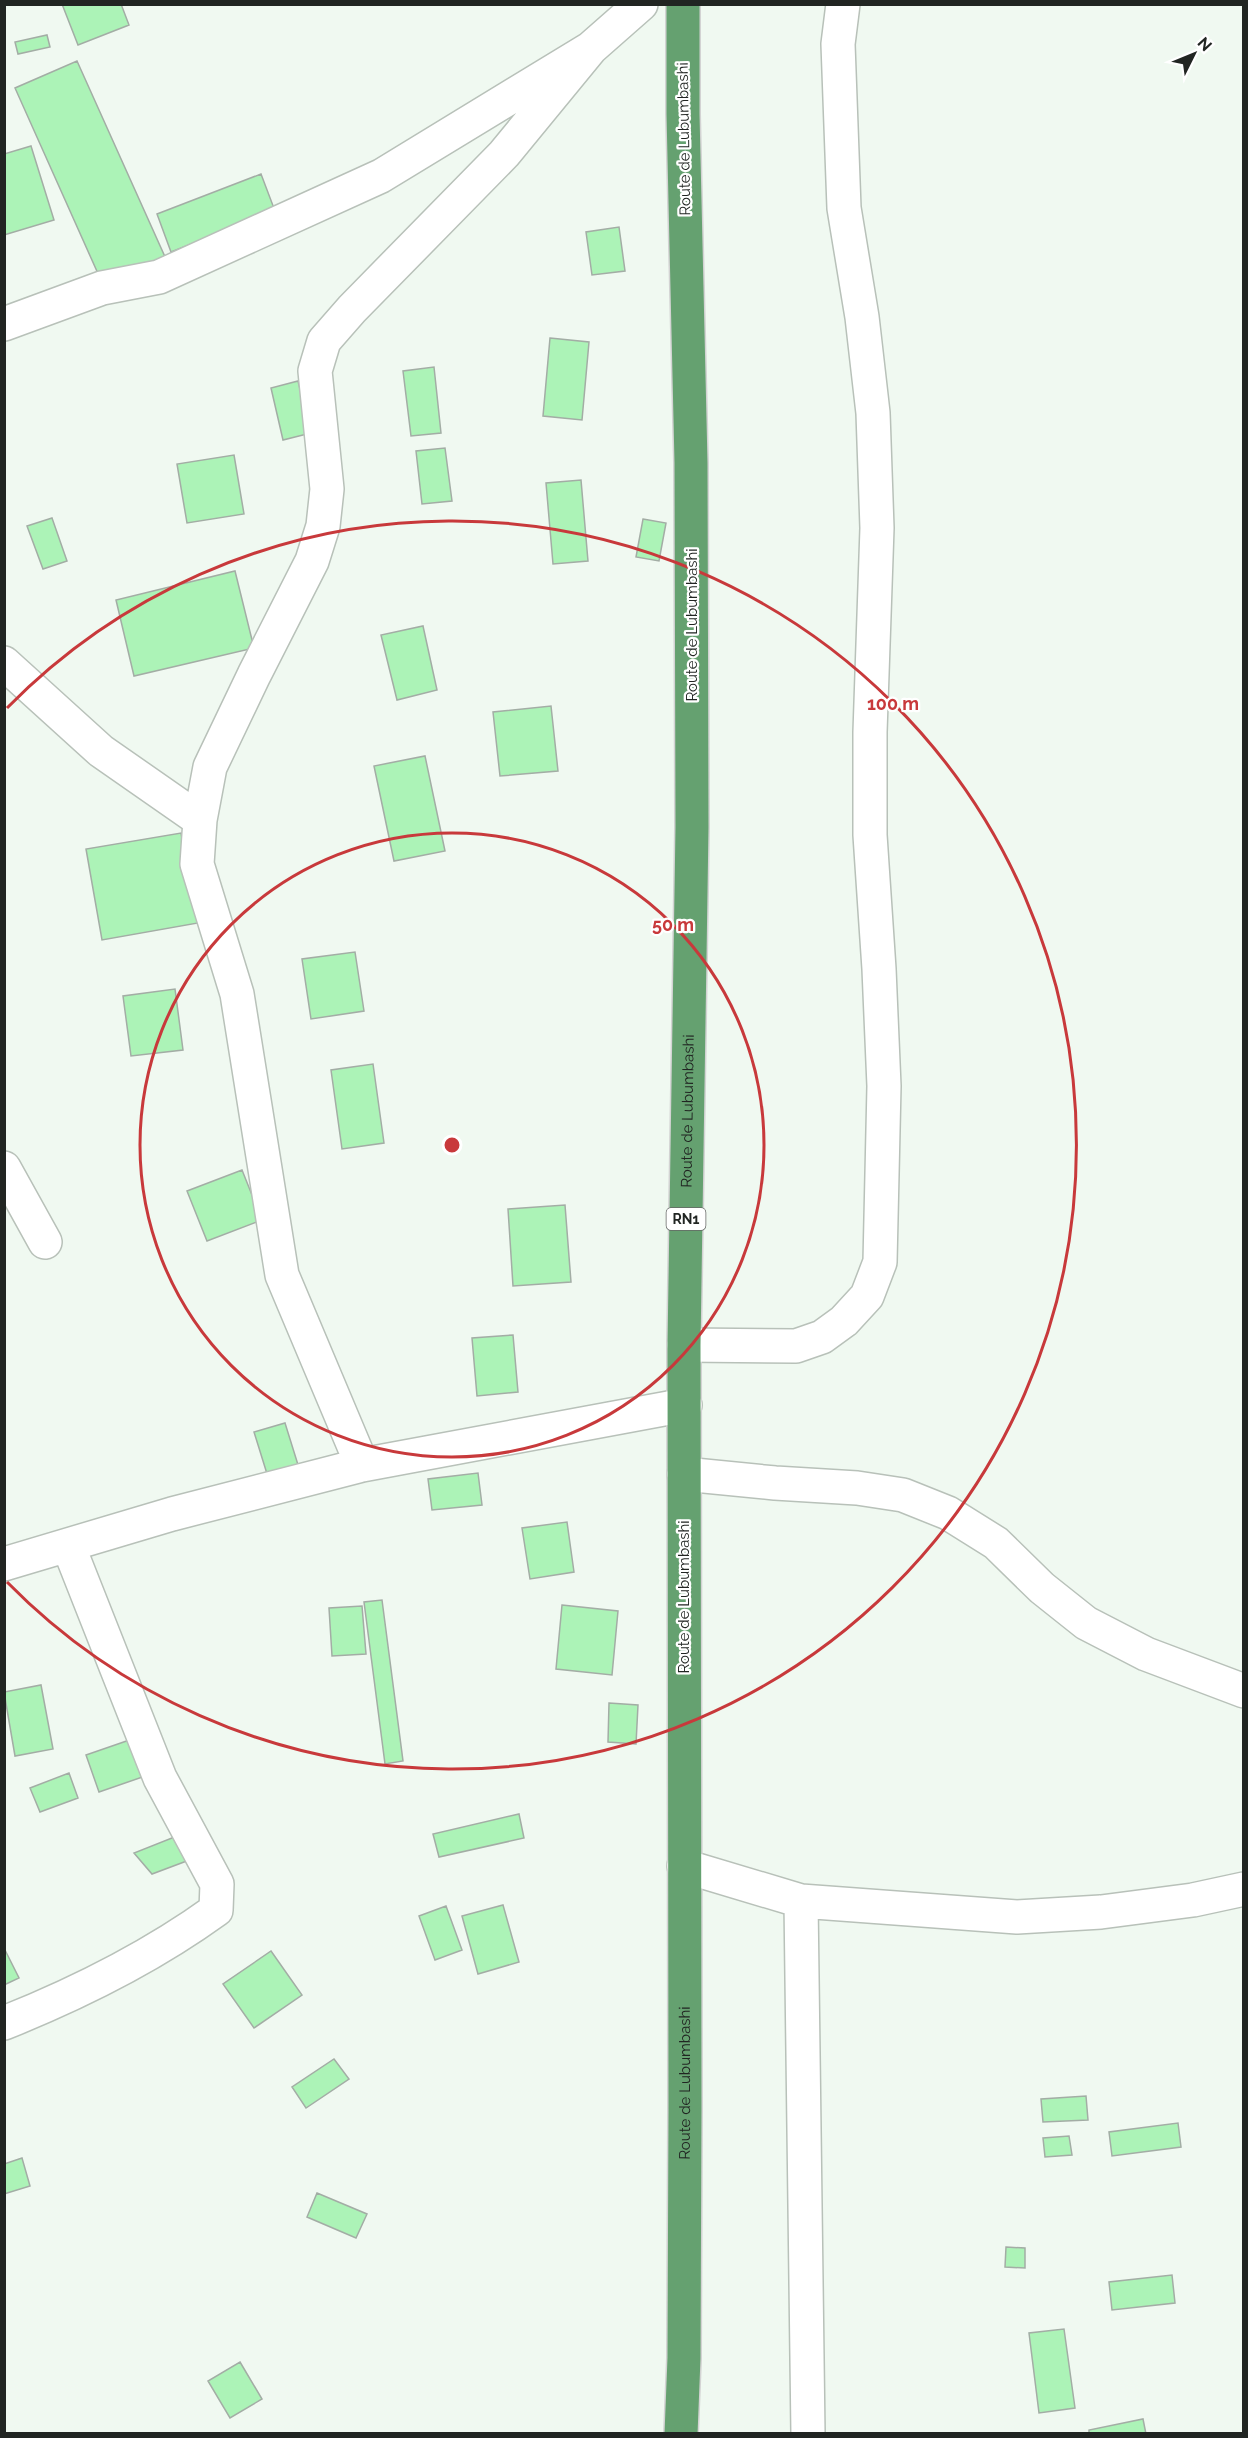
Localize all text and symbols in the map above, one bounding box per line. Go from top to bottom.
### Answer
north arrow [1164,24,1224,84]
text: N [1193,33,1216,55]
street label: Route de Lubumbashi [674,62,694,216]
street label: Route de Lubumbashi [683,548,701,702]
text: 100 m [867,693,919,714]
text: 50 m [652,914,694,935]
street label: Route de Lubumbashi [677,1034,698,1188]
centre of rings [442,1135,462,1155]
road number: RN1 [666,1208,706,1230]
street label: Route de Lubumbashi [675,1520,693,1674]
street label: Route de Lubumbashi [676,2006,694,2160]

